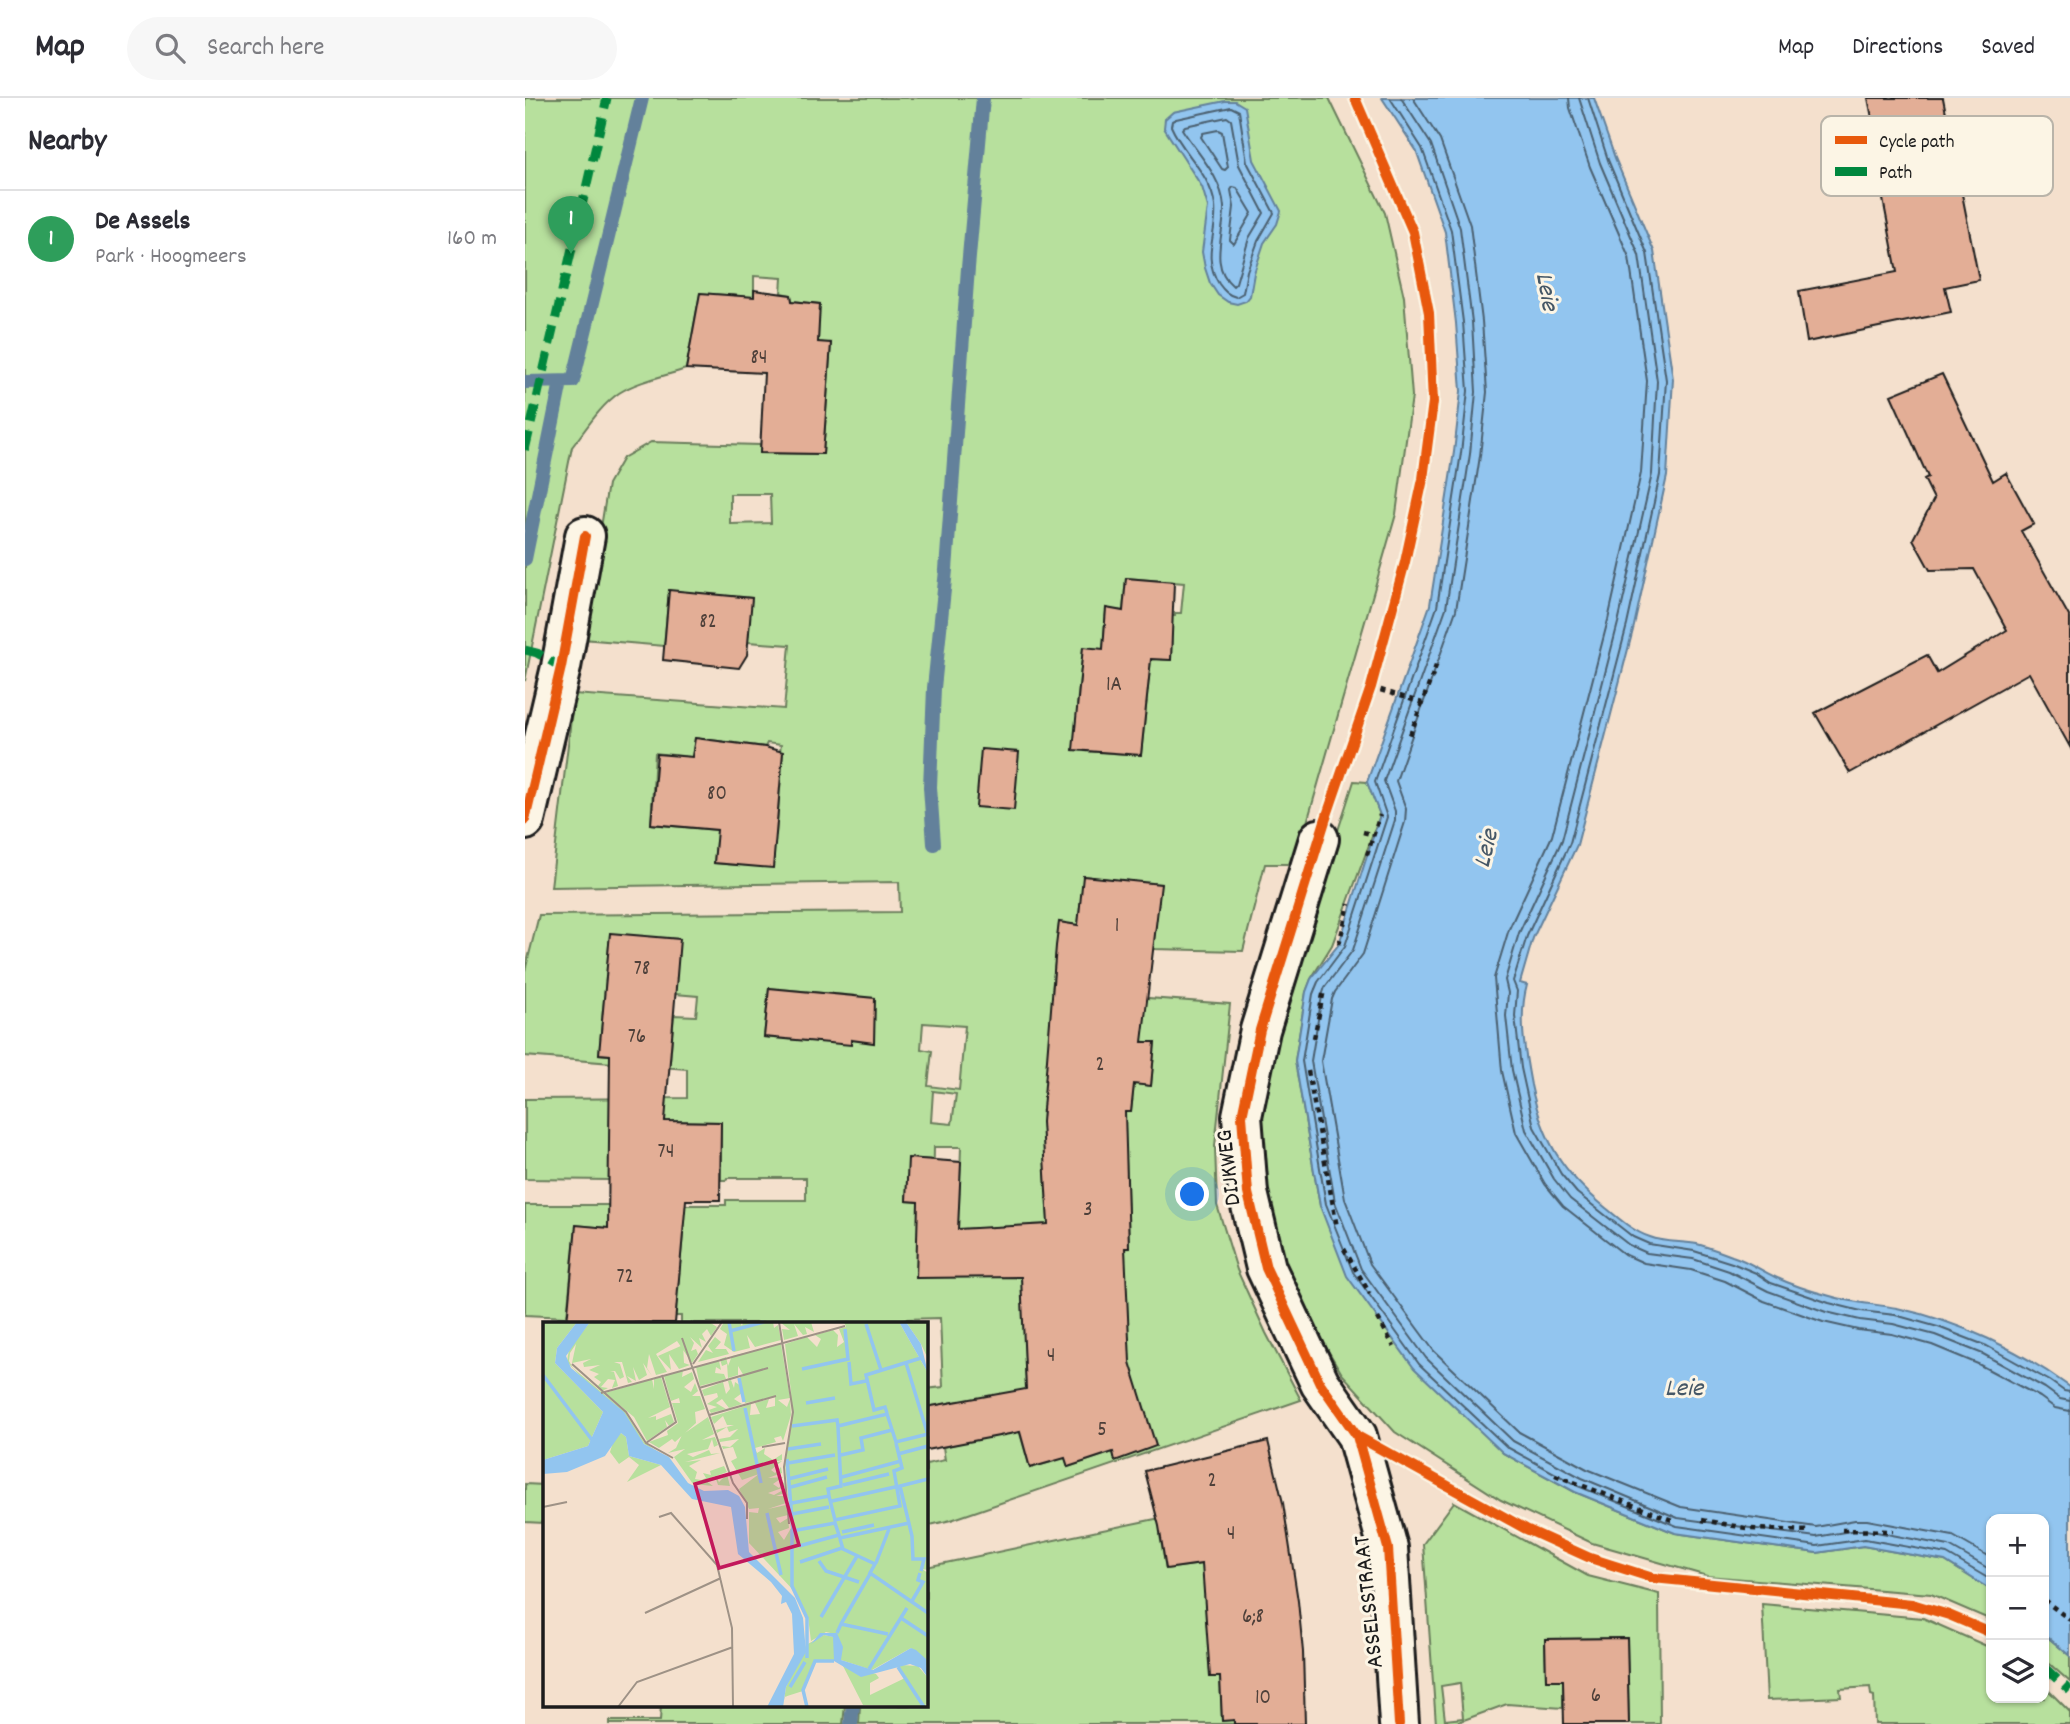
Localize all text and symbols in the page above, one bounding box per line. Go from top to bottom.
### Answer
search box [127,17,617,80]
text: Map [35,25,85,72]
icon: search [151,29,189,67]
text: Search here [207,30,325,67]
text: Map [1778,31,1814,65]
text: Directions [1852,31,1943,65]
text: Saved [1981,31,2035,65]
legend [1821,116,2053,196]
text: Nearby [28,122,106,165]
text: Cycle path [1879,130,1954,157]
text: Path [1879,161,1912,188]
pin: 1 [548,196,594,254]
text: De Assels [95,204,190,241]
text: 1 [48,223,54,256]
text: 160 m [447,223,497,256]
text: Park · Hoogmeers [95,241,247,274]
water label: Leie [1524,270,1567,315]
house number: 84 [750,344,768,374]
house number: 82 [699,608,717,638]
house number: 1A [1106,671,1122,701]
house number: 80 [707,780,727,810]
water label: Leie [1465,824,1510,872]
house number: 1 [1115,912,1119,942]
house number: 78 [634,955,650,985]
house number: 76 [628,1023,646,1053]
house number: 2 [1095,1051,1105,1081]
street label: DIJKWEG [1208,1128,1252,1208]
house number: 74 [658,1138,674,1168]
your location [1175,1177,1209,1211]
house number: 3 [1083,1196,1093,1226]
house number: 72 [616,1263,634,1293]
inset map [543,1322,927,1706]
house number: 4 [1047,1342,1055,1372]
water label: Leie [1665,1371,1705,1408]
house number: 5 [1097,1416,1107,1446]
house number: 2 [1207,1467,1217,1497]
map controls [1986,1514,2049,1703]
button: + [1986,1514,2049,1577]
house number: 4 [1227,1520,1235,1550]
street label: ASSELSSTRAAT [1346,1533,1394,1670]
button: − [1986,1577,2049,1640]
house number: 6;8 [1242,1603,1264,1633]
button: layers [1986,1640,2049,1703]
house number: 6 [1591,1682,1601,1712]
house number: 10 [1255,1684,1271,1714]

